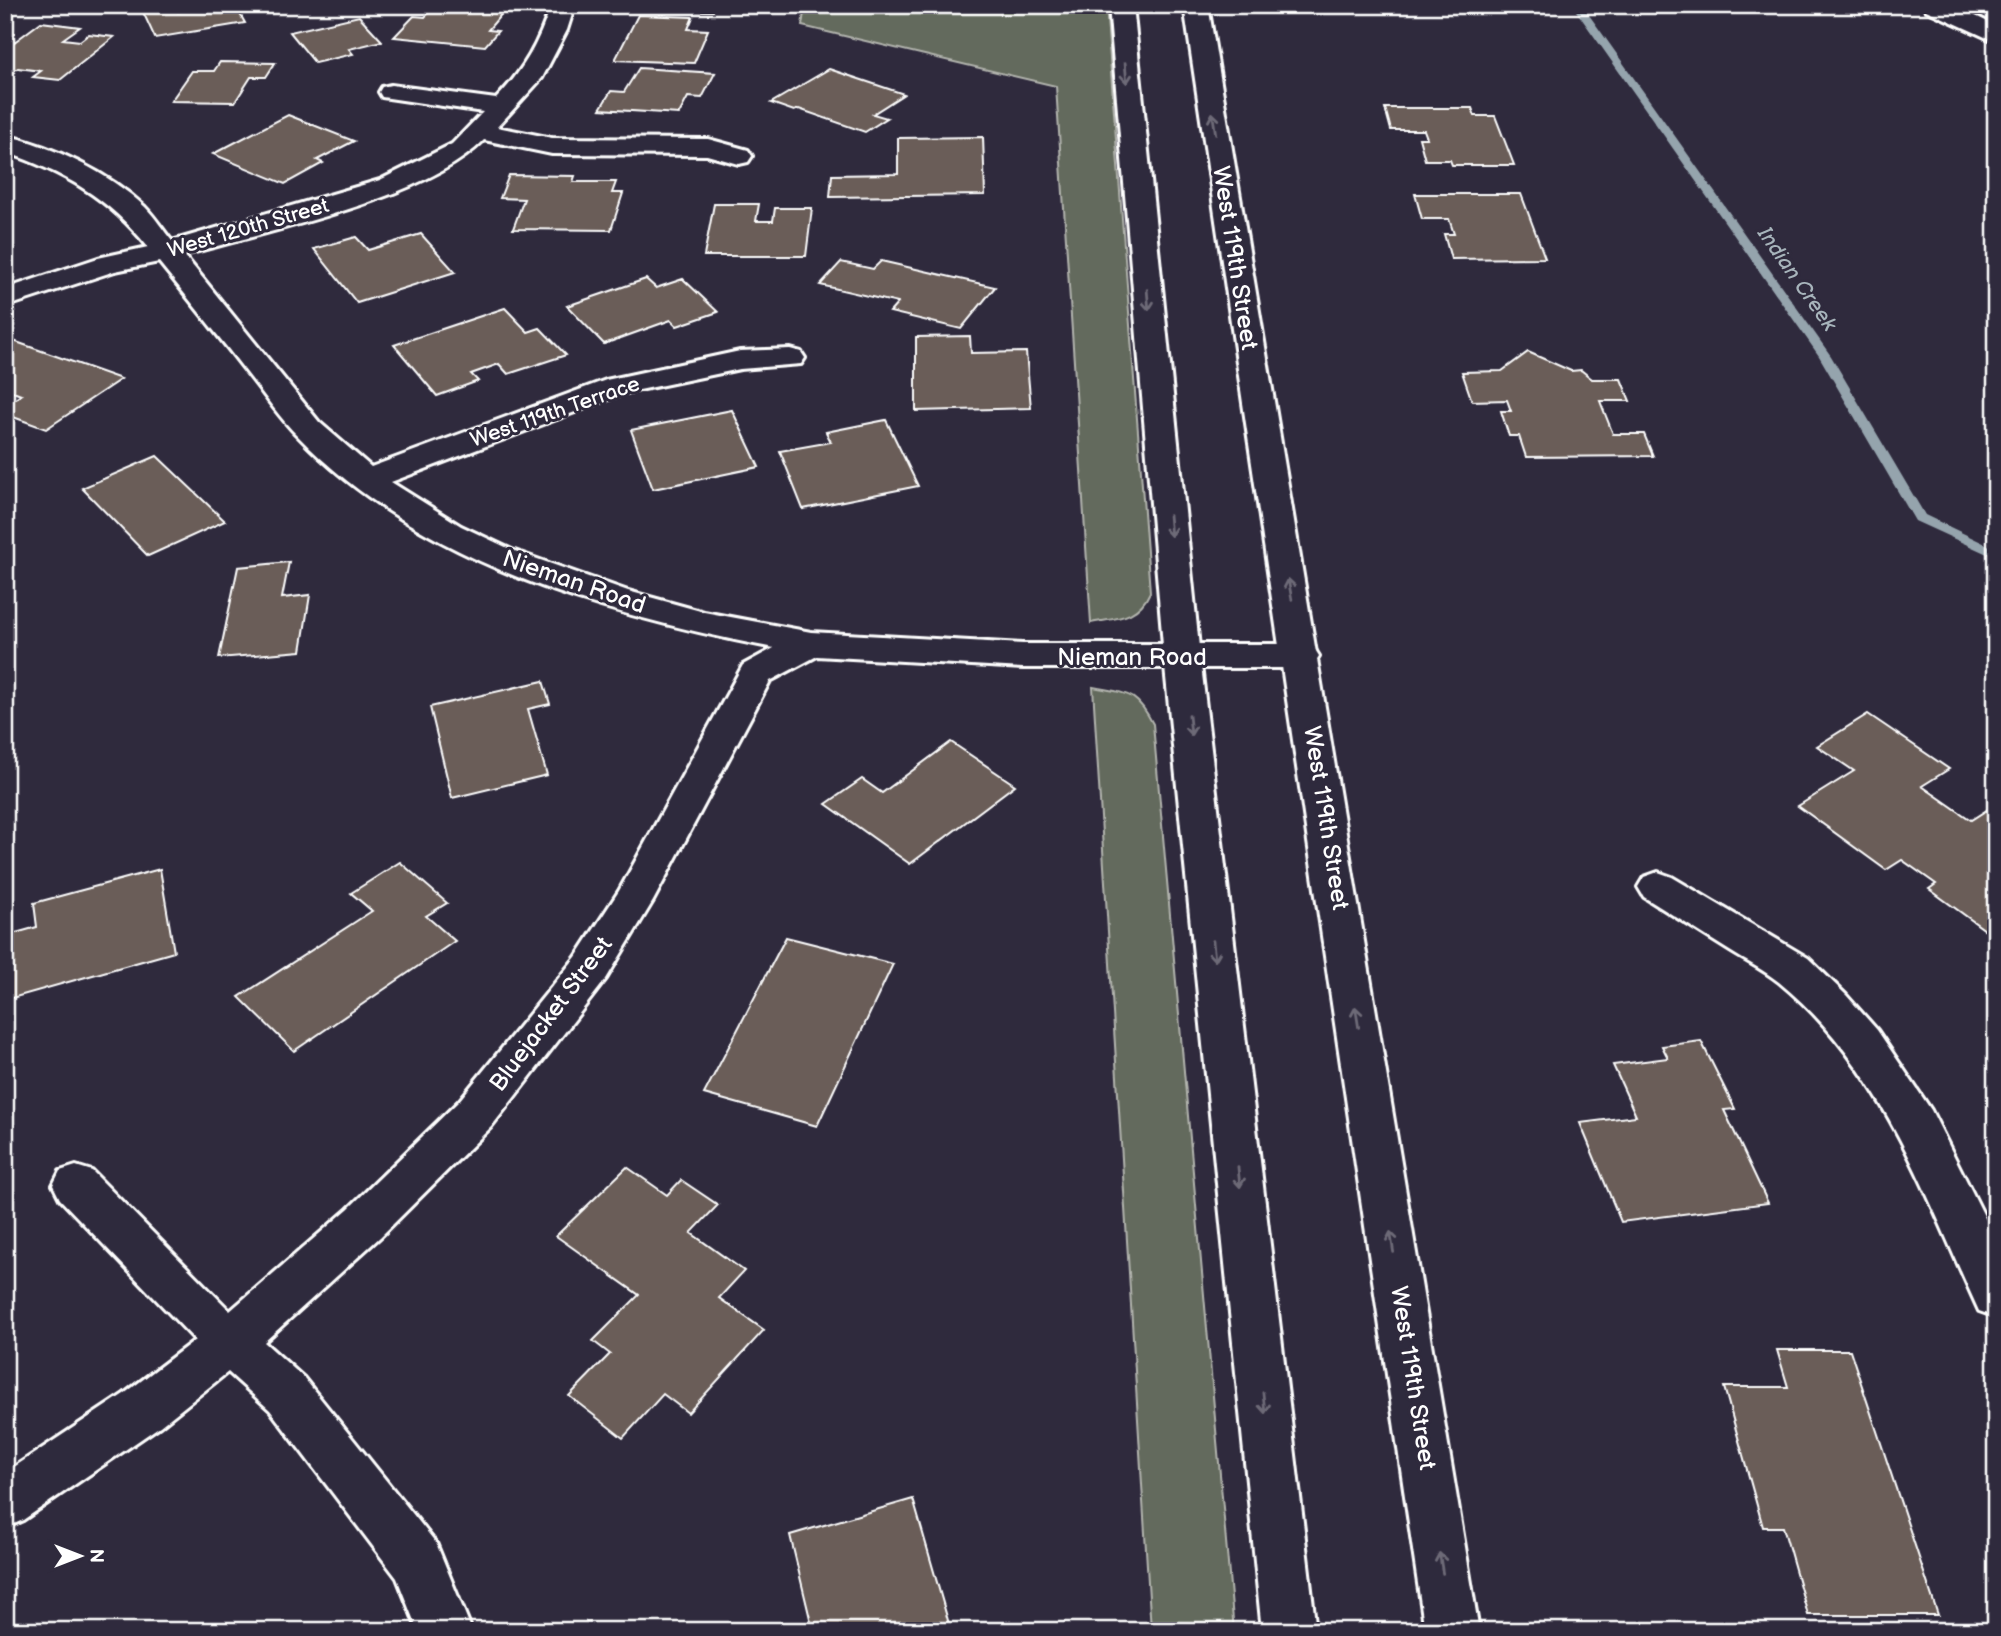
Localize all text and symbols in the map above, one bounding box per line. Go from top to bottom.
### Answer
one-way arrow [1120,61,1133,84]
one-way arrow [1207,112,1220,134]
street label: West 119th Street [1206,164,1264,352]
street label: West 120th Street [164,193,332,263]
water label: Indian Creek [1751,221,1842,336]
one-way arrow [1142,288,1155,311]
street label: West 119th Terrace [467,371,643,453]
one-way arrow [1163,514,1176,537]
street label: Nieman Road [499,544,649,620]
one-way arrow [1282,578,1296,601]
street label: Nieman Road [1057,643,1207,672]
one-way arrow [1183,713,1196,736]
street label: West 119th Street [1297,724,1355,912]
street label: Bluejacket Street [483,930,619,1097]
one-way arrow [1208,939,1221,962]
one-way arrow [1350,1006,1363,1029]
one-way arrow [1233,1165,1246,1188]
one-way arrow [1385,1231,1398,1254]
street label: West 119th Street [1384,1284,1442,1472]
one-way arrow [1258,1392,1271,1414]
north arrow [46,1520,116,1590]
text: N [84,1549,107,1563]
one-way arrow [1435,1552,1448,1575]

